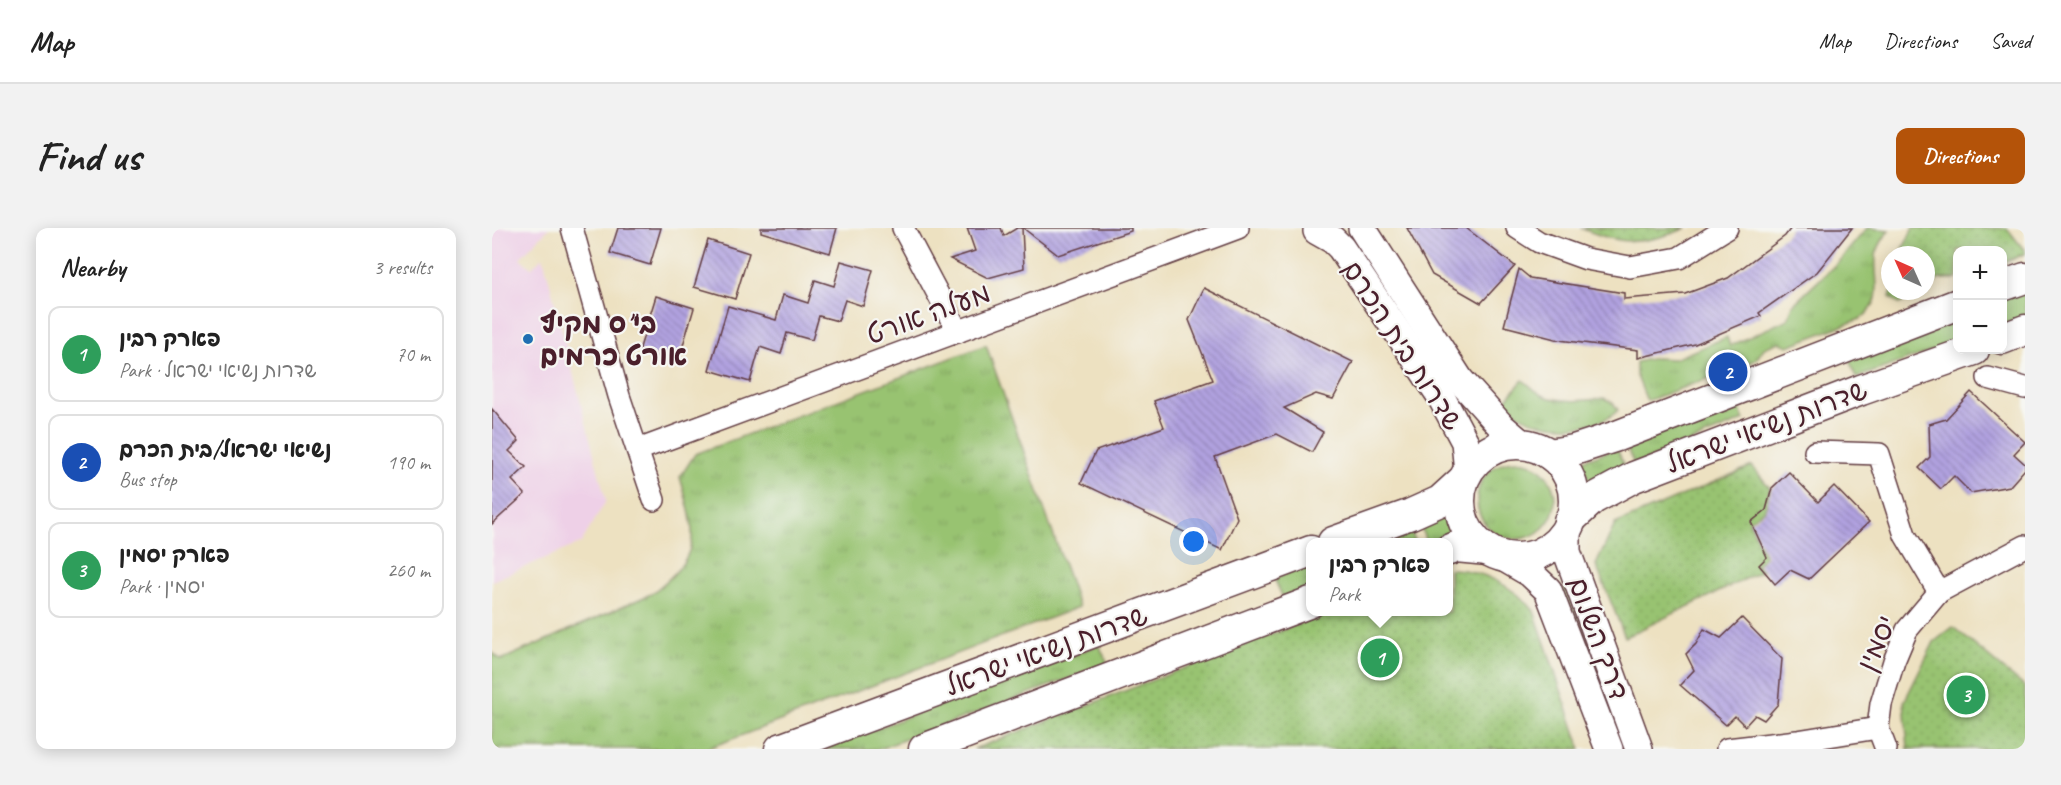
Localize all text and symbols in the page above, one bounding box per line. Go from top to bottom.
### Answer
text: Map [30,24,73,59]
text: Map [1819,28,1851,54]
text: Directions [1884,28,1957,54]
text: Saved [1990,28,2031,54]
button: Directions [1896,128,2025,184]
text: Find us [36,130,141,183]
north arrow [1881,246,1935,300]
map controls [1953,246,2007,354]
button: + [1953,246,2007,300]
text: Nearby [60,251,125,284]
street label: שדרות בית הכרם [1335,254,1471,437]
text: 3 results [373,255,432,280]
street label: מעלה אורט [861,275,995,352]
button: − [1953,300,2007,354]
place label: בי"ס מקיף אורט כרמים [540,306,687,373]
text: פארק רבין [119,325,221,353]
marker: בי"ס מקיף אורט כרמים [521,332,535,346]
text: 1 [77,342,86,367]
text: 70 m [396,342,430,367]
pin: 2 [1708,350,1748,394]
text: Park · שדרות נשיאי ישראל [119,358,317,383]
street label: שדרות נשיאי ישראל [1660,372,1872,481]
text: נשיאי ישראל/בית הכרם [119,436,332,464]
text: 2 [77,450,86,475]
text: 190 m [387,450,430,475]
text: Bus stop [119,467,177,492]
your location [1179,527,1208,556]
popup [1306,538,1453,616]
text: פארק יסמין [119,541,230,569]
text: פארק רבין [1329,551,1430,579]
text: 3 [77,558,86,583]
text: 260 m [387,558,430,583]
street label: דרך השלום [1560,572,1637,705]
text: Park · יסמין [119,574,205,599]
text: Park [1329,582,1360,607]
street label: שדרות נשיאי ישראל [940,598,1152,703]
street label: יסמין [1849,610,1904,677]
pin: 1 [1360,636,1400,680]
pin: 3 [1946,672,1986,718]

